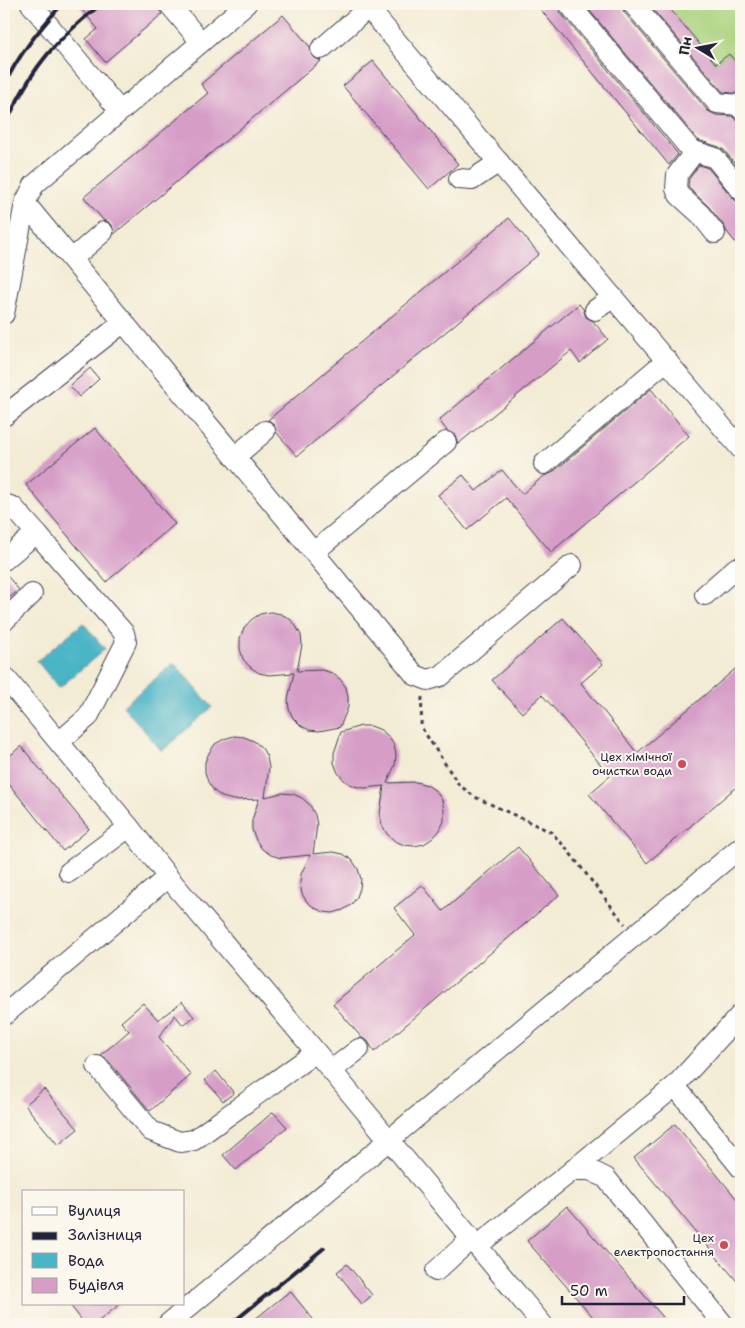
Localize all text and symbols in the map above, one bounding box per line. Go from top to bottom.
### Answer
north arrow [672,22,722,72]
text: Пн [675,35,696,56]
place label: Цех хімічної очистки води [592,749,673,779]
marker: Цех хімічної очистки води [676,758,688,770]
legend [22,1190,185,1306]
text: Вулиця [68,1201,121,1221]
text: Залізниця [68,1225,142,1245]
place label: Цех електропостання [614,1230,714,1260]
marker: Цех електропостання [718,1239,730,1251]
text: Вода [68,1251,105,1271]
scale bar [562,1273,685,1305]
text: Будівля [68,1275,124,1295]
text: 50 m [570,1281,608,1301]

